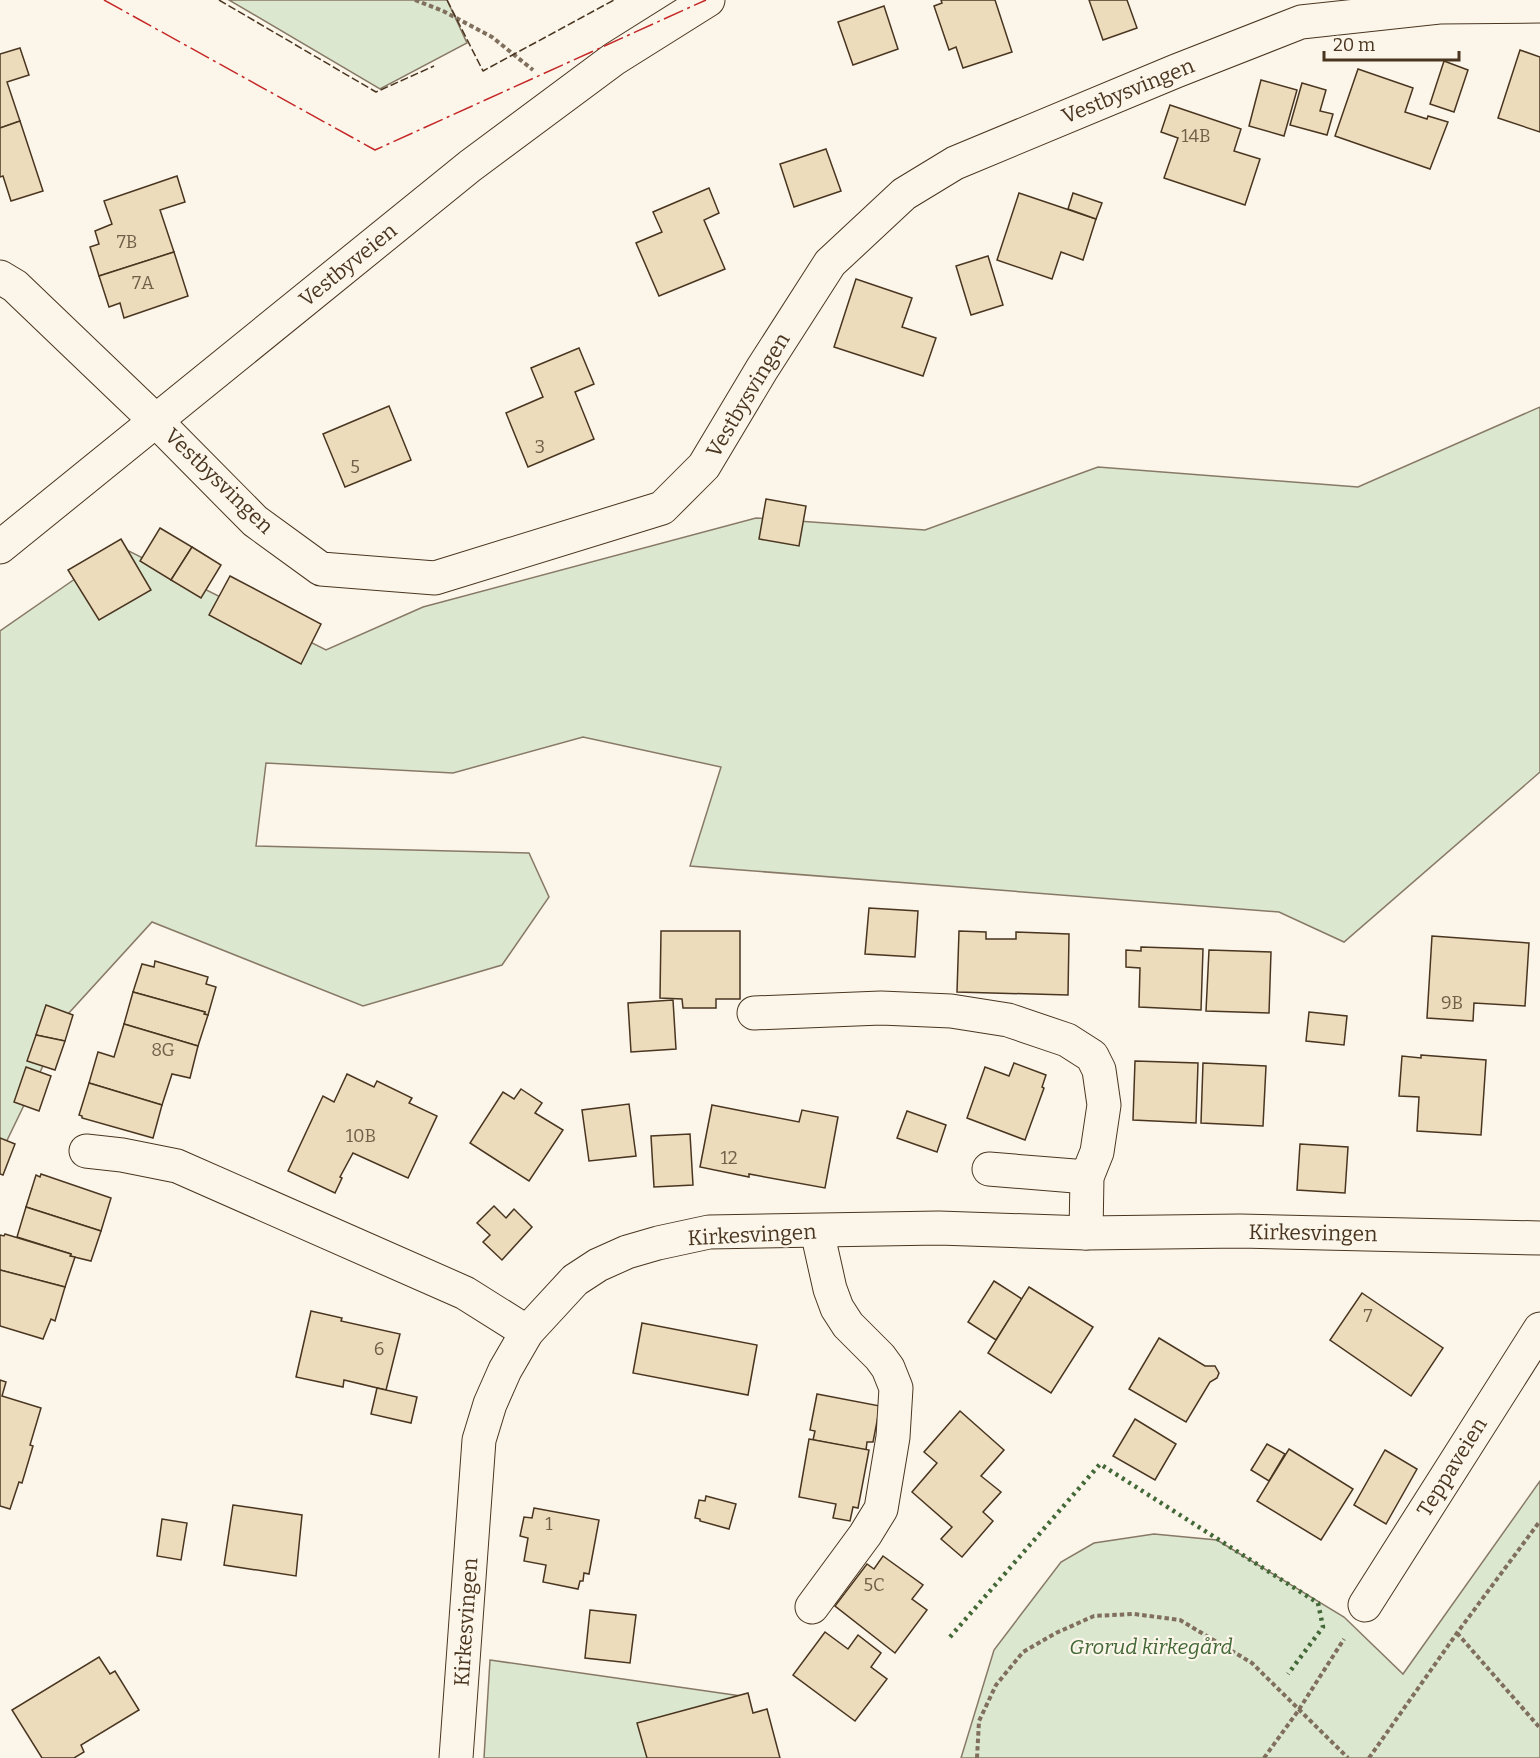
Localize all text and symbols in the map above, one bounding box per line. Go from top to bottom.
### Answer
scale bar [1324,24,1459,62]
text: 20 m [1333,34,1375,56]
street label: Vestbysvingen [1058,53,1198,129]
house number: 14B [1181,125,1211,147]
street label: Vestbyveien [294,218,402,312]
house number: 7B [117,231,137,253]
house number: 7A [132,272,154,294]
street label: Vestbysvingen [701,328,795,462]
street label: Vestbysvingen [159,423,279,539]
house number: 3 [535,436,545,458]
house number: 5 [350,456,360,478]
house number: 9B [1441,992,1463,1014]
house number: 8G [151,1039,175,1061]
house number: 10B [346,1125,376,1147]
house number: 12 [720,1147,738,1169]
street label: Kirkesvingen [687,1219,817,1251]
street label: Kirkesvingen [1248,1219,1378,1247]
house number: 7 [1363,1305,1373,1327]
house number: 6 [374,1338,384,1360]
street label: Teppaveien [1411,1413,1493,1521]
house number: 1 [545,1513,553,1535]
street label: Kirkesvingen [449,1557,483,1687]
house number: 5C [863,1574,885,1596]
park label: Grorud kirkegård [1069,1634,1233,1660]

